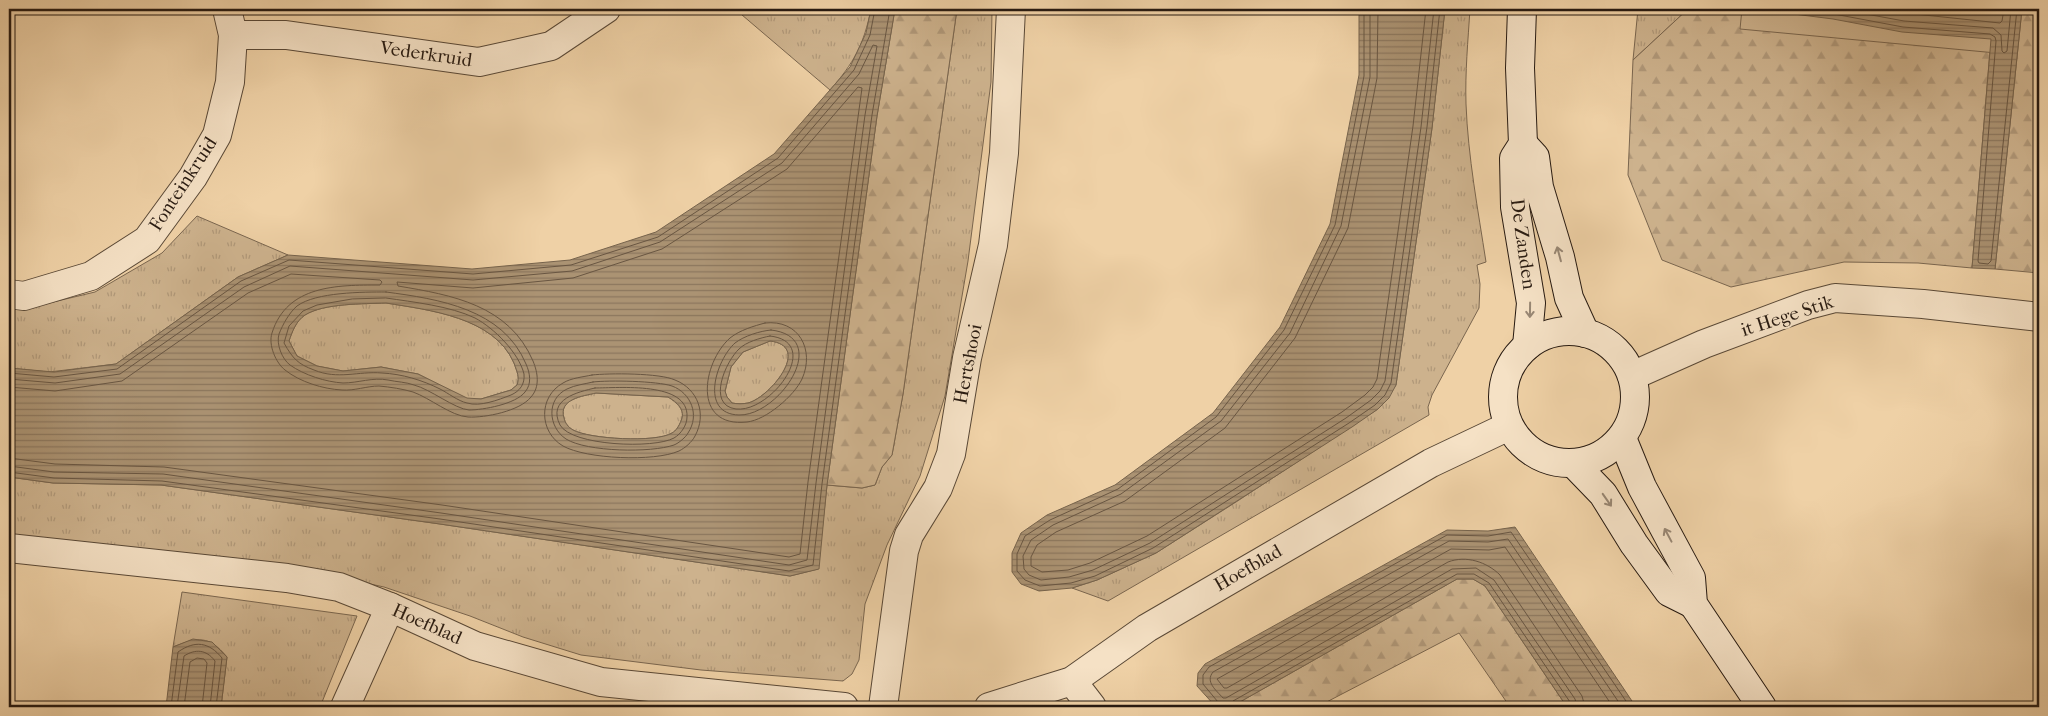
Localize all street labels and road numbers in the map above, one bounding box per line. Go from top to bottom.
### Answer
street label: Vederkruid [377,36,474,71]
street label: Fonteinkruid [144,132,222,235]
street label: De Zanden [1506,197,1540,291]
street label: it Hege Stik [1738,291,1836,341]
street label: Hertshooi [949,322,987,406]
street label: Hoefblad [1210,540,1286,596]
street label: Hoefblad [389,599,466,649]

